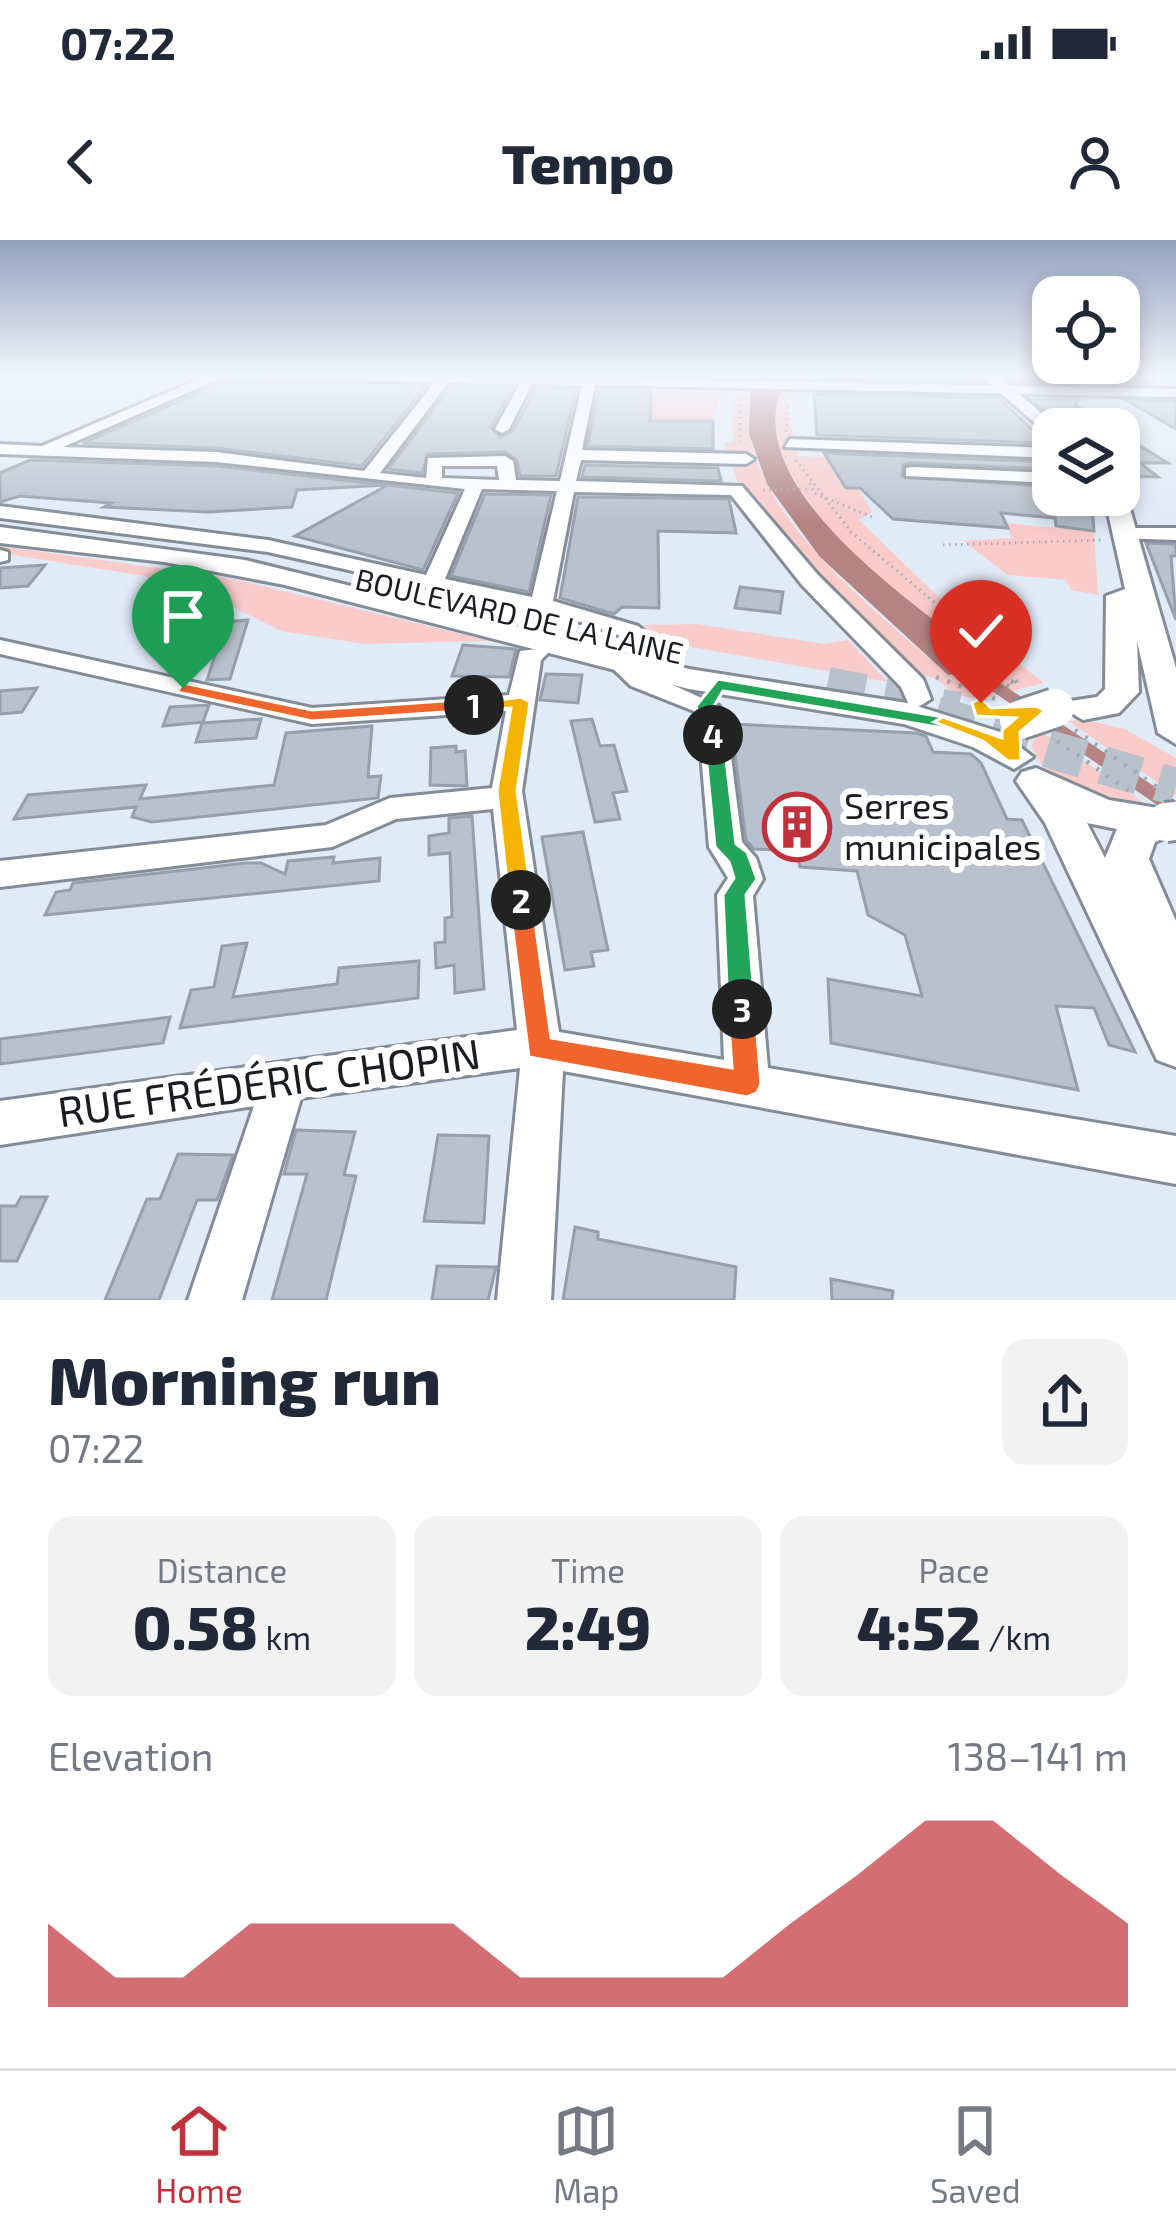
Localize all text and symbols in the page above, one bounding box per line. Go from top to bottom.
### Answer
text: 07:22 [60,15,176,69]
icon: back [48,129,114,195]
icon: person [1062,129,1128,195]
text: Tempo [502,130,674,195]
map controls [1032,276,1140,516]
button: locate [1032,276,1140,384]
button: layers [1032,408,1140,516]
street label: BOULEVARD DE LA LAINE [352,560,687,670]
pin [132,565,234,688]
pin [930,580,1032,703]
icon: arrive [150,583,216,649]
icon: check [948,598,1014,664]
pin: 1 [444,675,504,735]
text: 1 [467,685,481,725]
pin: 4 [683,705,743,765]
text: 4 [702,715,724,755]
place label: Serres municipales [844,783,1041,867]
building icon: Serres municipales [762,792,832,862]
pin: 2 [491,870,551,930]
text: 2 [511,880,531,920]
pin: 3 [712,979,772,1039]
text: 3 [733,989,751,1029]
street label: RUE FRÉDÉRIC CHOPIN [54,1027,483,1135]
text: Morning run [48,1339,441,1418]
button: share [1002,1339,1128,1465]
text: 07:22 [48,1424,145,1471]
text: Distance [157,1550,287,1590]
text: Time [551,1550,625,1590]
text: Pace [918,1550,990,1590]
text: 0.58 [133,1590,258,1662]
text: 2:49 [525,1590,651,1662]
text: 4:52 [857,1590,981,1662]
text: km [258,1617,311,1657]
text: /km [981,1617,1051,1657]
text: Elevation [48,1732,213,1779]
text: 138–141 m [947,1732,1128,1779]
tab: Home [155,2098,243,2210]
tab: Map [553,2098,620,2210]
tab: Saved [930,2098,1021,2210]

